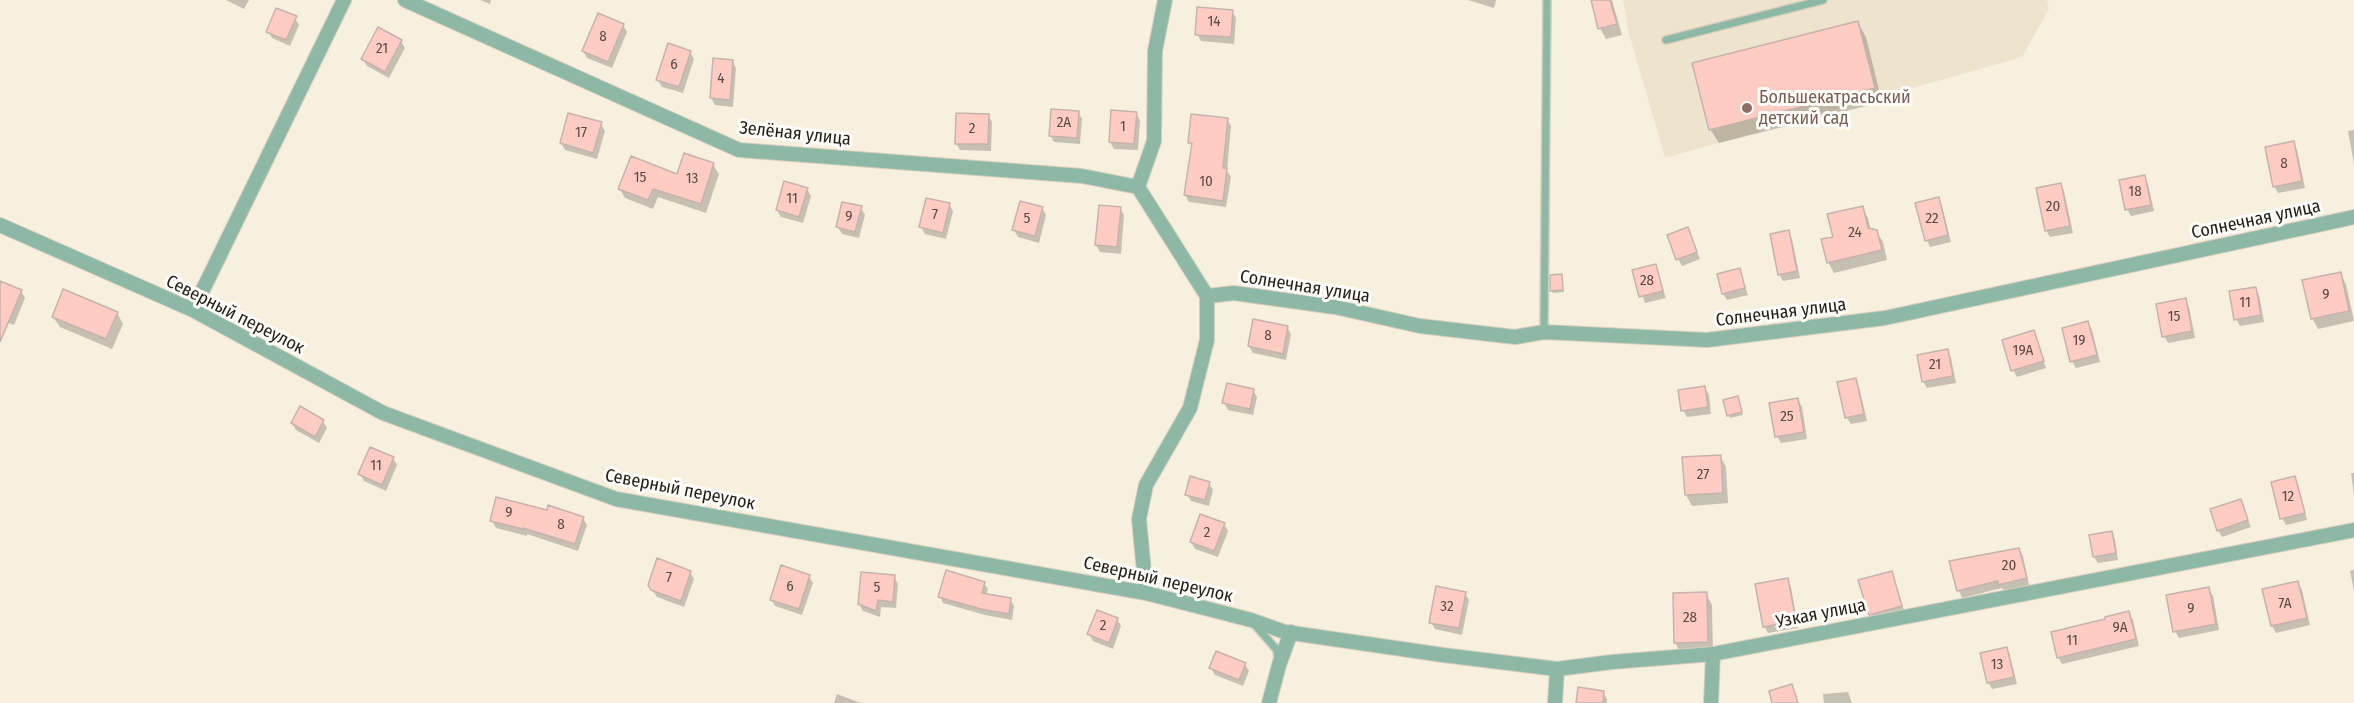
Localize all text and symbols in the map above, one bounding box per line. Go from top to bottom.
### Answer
house number: 14 [1207,13,1221,31]
house number: 8 [599,28,607,46]
house number: 21 [376,40,388,58]
house number: 6 [670,56,678,74]
house number: 4 [717,70,725,88]
place label: Большекатрасьский детский сад [1759,87,1911,130]
marker: Большекатрасьский детский сад [1740,101,1754,115]
house number: 2А [1057,114,1071,132]
street label: Зелёная улица [738,117,852,151]
house number: 1 [1120,118,1126,136]
house number: 2 [969,120,975,138]
house number: 17 [575,124,587,142]
house number: 8 [2280,155,2288,173]
house number: 15 [634,169,646,187]
house number: 13 [686,170,698,188]
house number: 10 [1199,173,1213,191]
house number: 18 [2128,183,2142,201]
house number: 11 [786,190,798,208]
street label: Солнечная улица [2190,196,2322,244]
house number: 20 [2046,198,2060,216]
house number: 7 [932,206,938,224]
house number: 9 [845,208,853,226]
house number: 5 [1024,210,1030,228]
house number: 22 [1925,210,1939,228]
house number: 24 [1848,224,1862,242]
street label: Солнечная улица [1238,266,1372,308]
street label: Северный переулок [162,271,308,359]
house number: 28 [1640,272,1654,290]
house number: 9 [2322,286,2330,304]
street label: Солнечная улица [1714,294,1848,332]
house number: 11 [2239,294,2251,312]
house number: 15 [2168,308,2180,326]
house number: 8 [1264,327,1272,345]
house number: 19 [2072,332,2086,350]
house number: 19А [2013,342,2033,360]
house number: 21 [1929,356,1941,374]
house number: 25 [1780,408,1794,426]
house number: 11 [370,457,382,475]
street label: Северный переулок [603,465,757,515]
house number: 27 [1697,466,1709,484]
house number: 12 [2282,488,2294,506]
house number: 9 [505,504,513,522]
house number: 8 [557,516,565,534]
house number: 2 [1204,524,1210,542]
street label: Северный переулок [1081,552,1235,608]
house number: 20 [2002,557,2016,575]
house number: 7 [666,569,672,587]
house number: 6 [786,578,794,596]
house number: 5 [874,579,880,597]
street label: Узкая улица [1774,595,1868,633]
house number: 7А [2278,595,2292,613]
house number: 32 [1440,598,1454,616]
house number: 9 [2187,600,2195,618]
house number: 28 [1683,609,1697,627]
house number: 2 [1100,617,1106,635]
house number: 9А [2112,619,2128,637]
house number: 11 [2066,632,2078,650]
house number: 13 [1991,656,2003,674]

